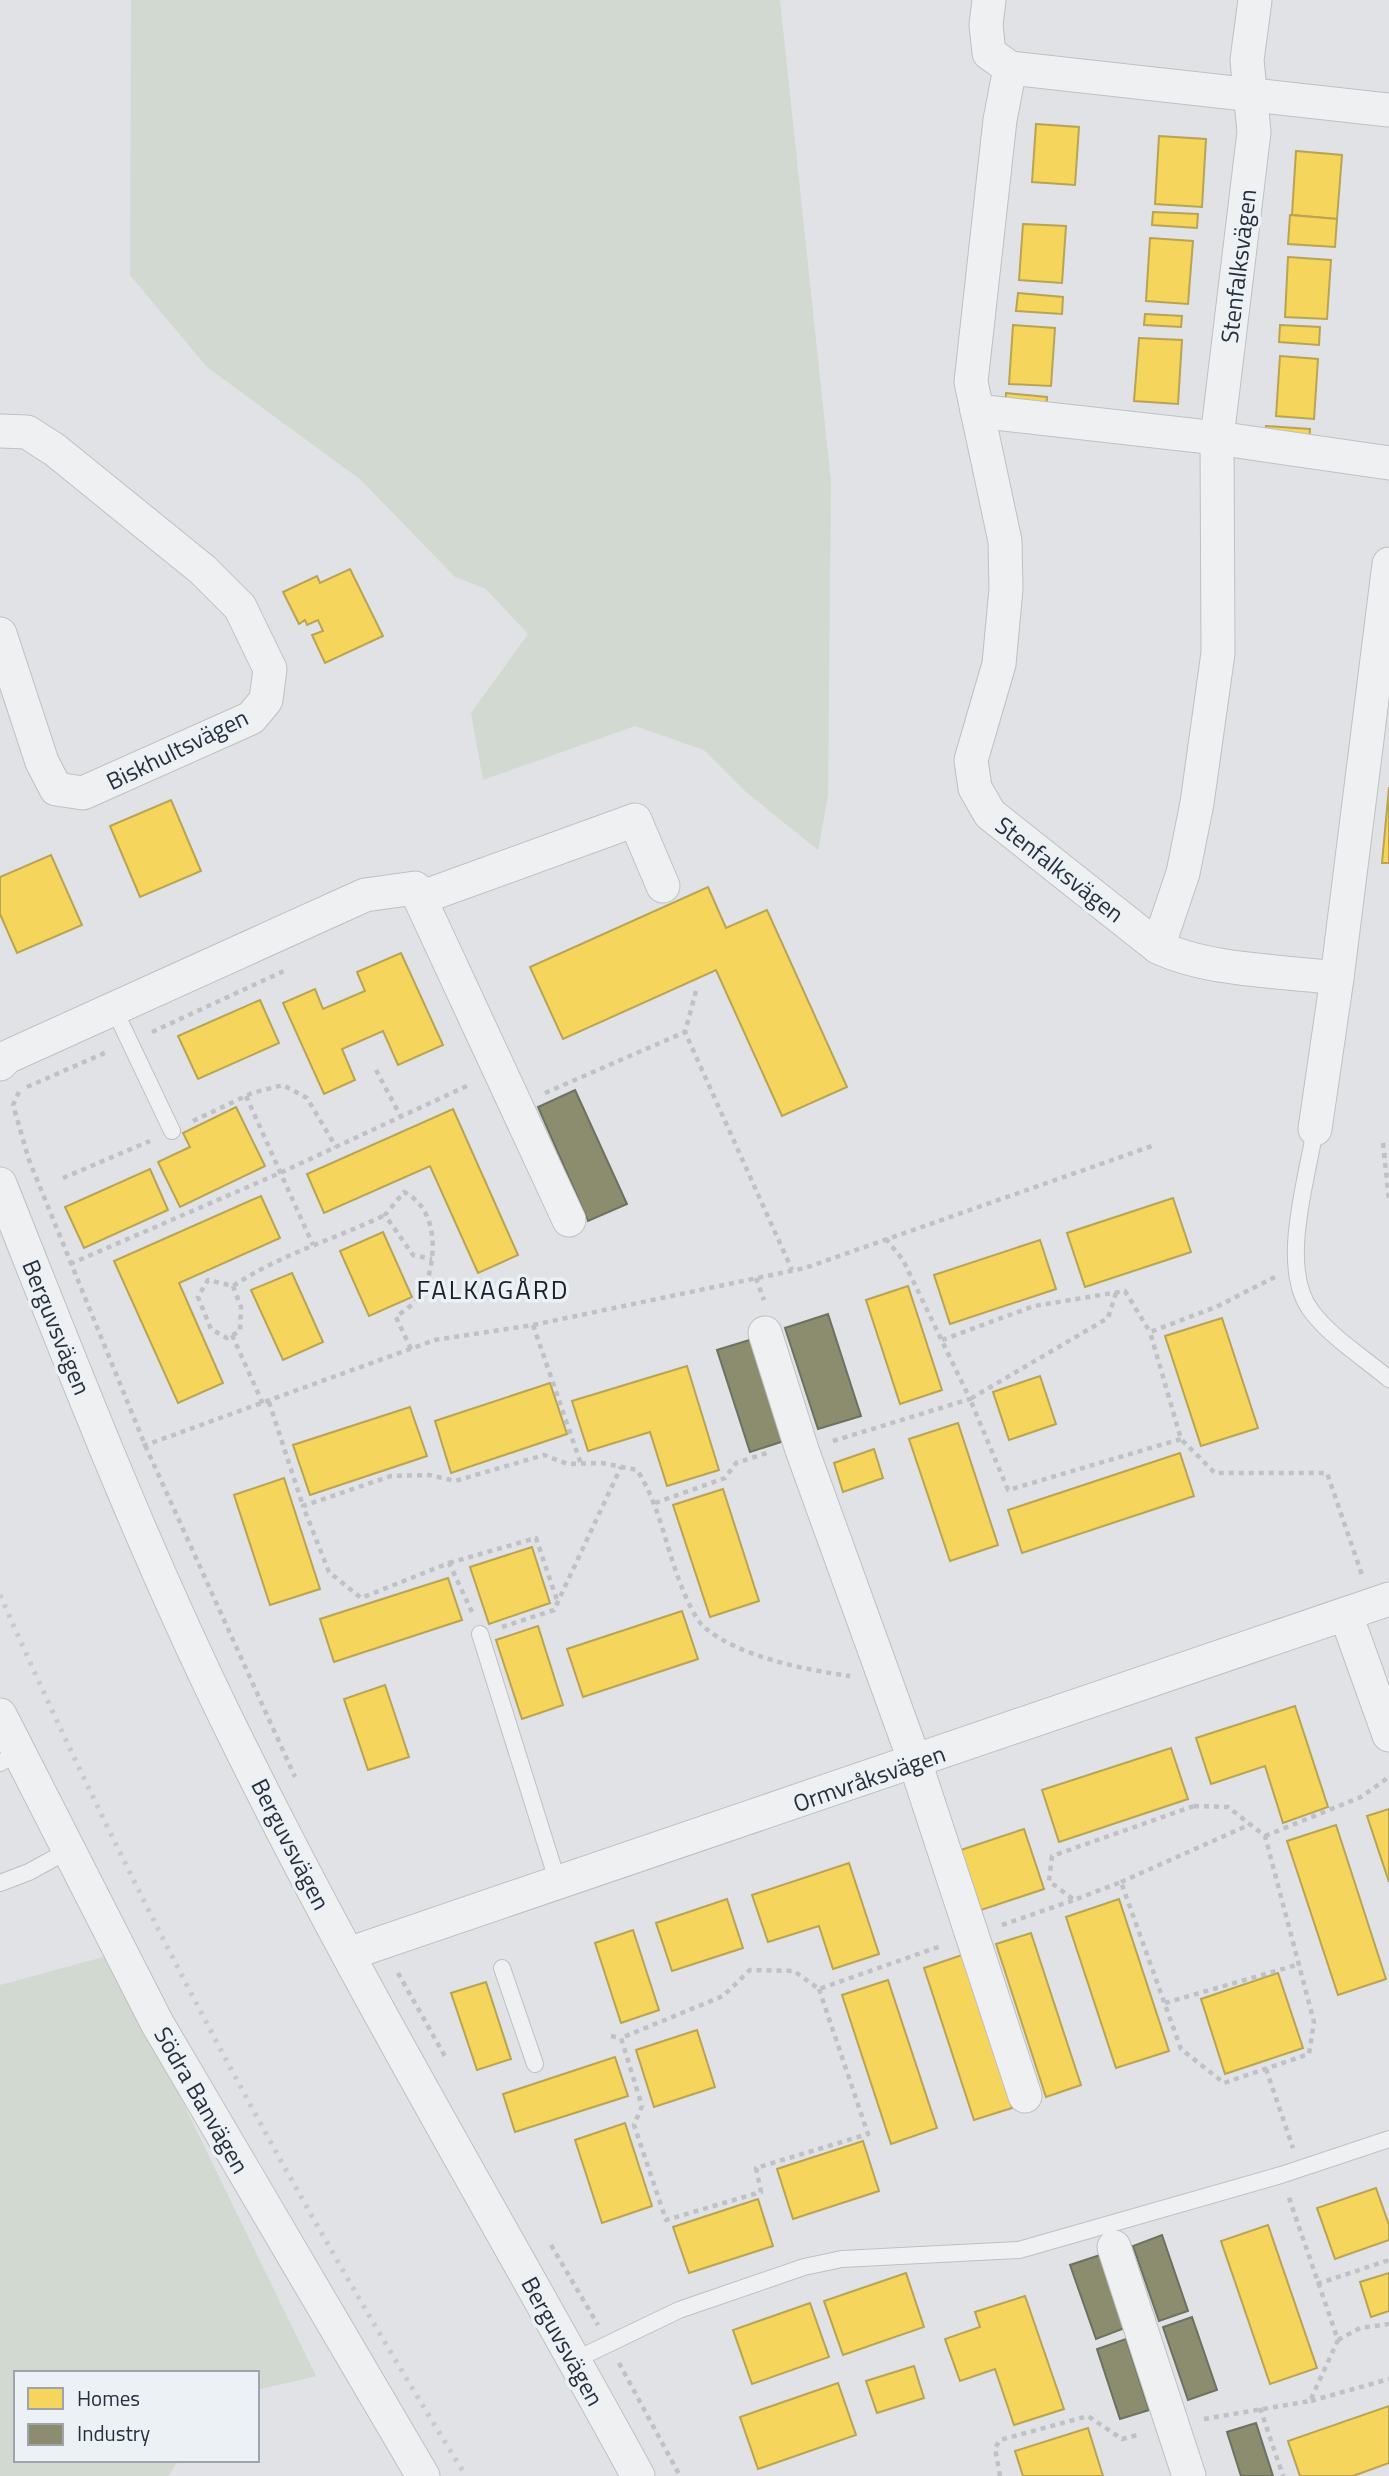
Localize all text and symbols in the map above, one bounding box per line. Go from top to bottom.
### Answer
street label: Stenfalksvägen [1211,187,1265,345]
street label: Biskhultsvägen [100,699,254,799]
street label: Stenfalksvägen [988,807,1132,931]
street label: Berguvsvägen [13,1254,101,1400]
district label: FALKAGÅRD [416,1270,570,1309]
street label: Ormvråksvägen [788,1735,950,1821]
street label: Berguvsvägen [242,1772,340,1916]
street label: Södra Banvägen [145,2020,259,2180]
street label: Berguvsvägen [513,2270,613,2412]
legend [14,2371,259,2462]
text: Homes [77,2382,140,2414]
text: Industry [77,2417,150,2449]

